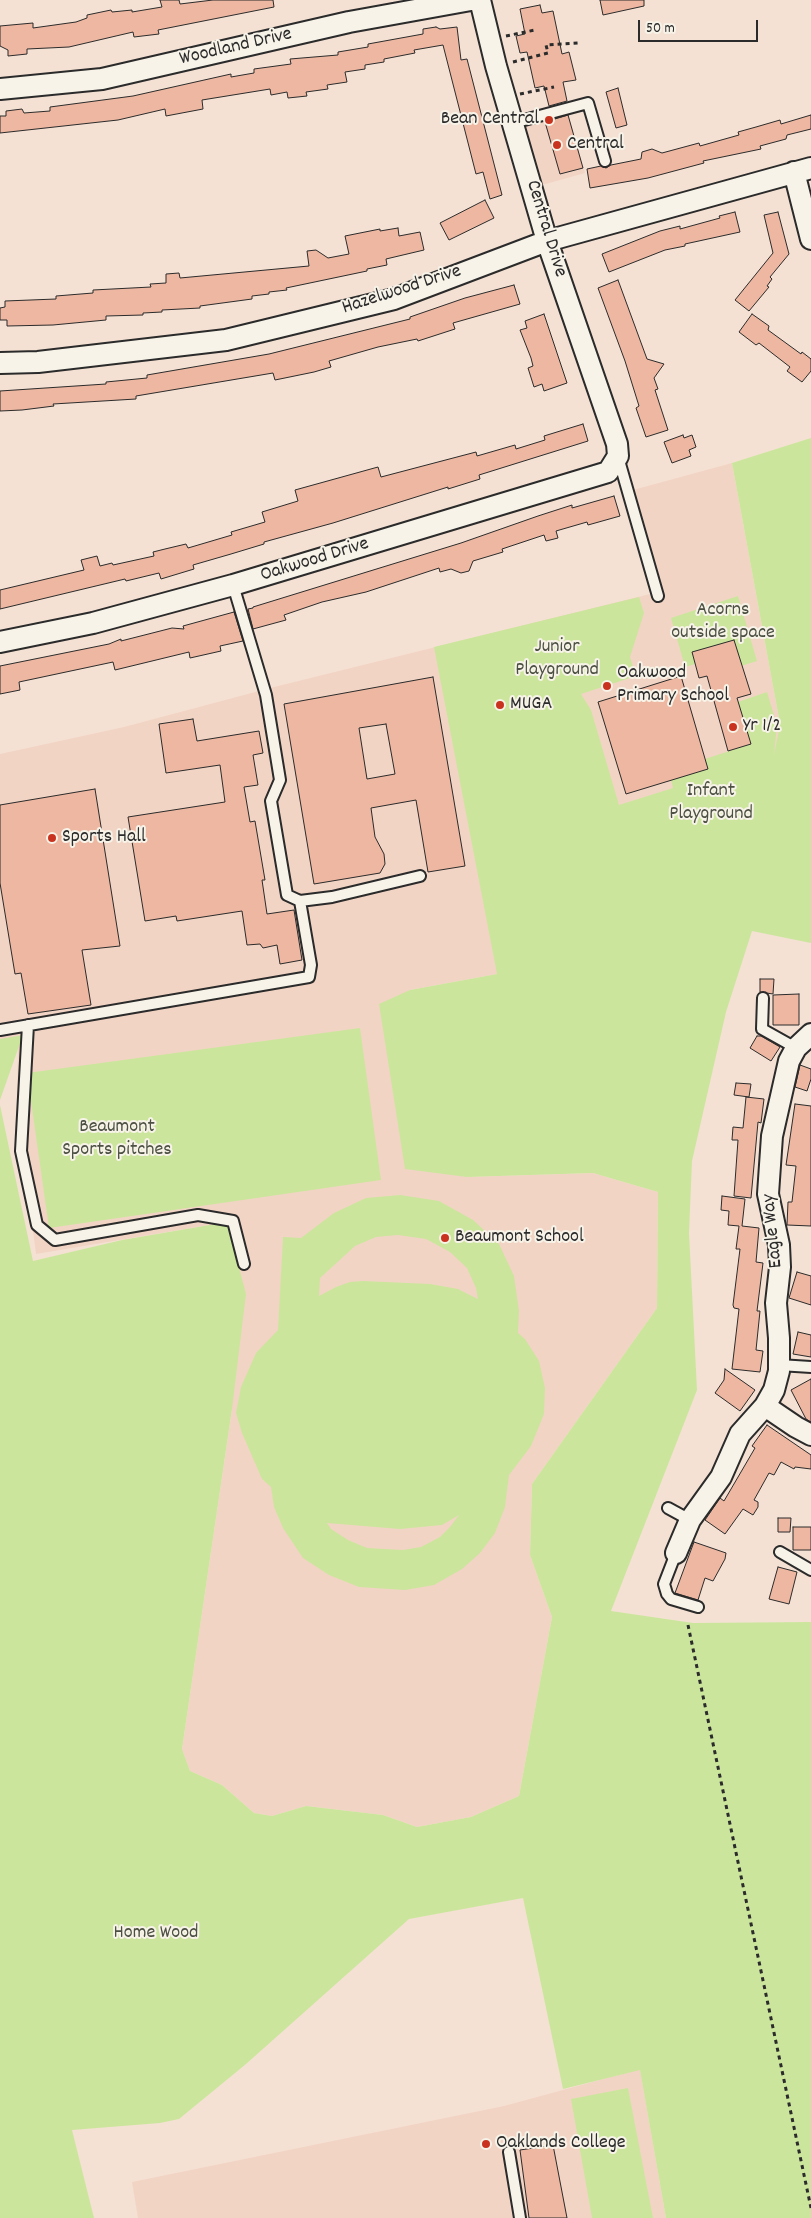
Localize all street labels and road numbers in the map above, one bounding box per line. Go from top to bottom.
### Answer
street label: Woodland Drive [177,23,295,73]
street label: Central Drive [519,178,571,280]
street label: Hazelwood Drive [339,260,465,322]
street label: Oakwood Drive [258,533,372,589]
street label: Eagle Way [758,1193,790,1269]

